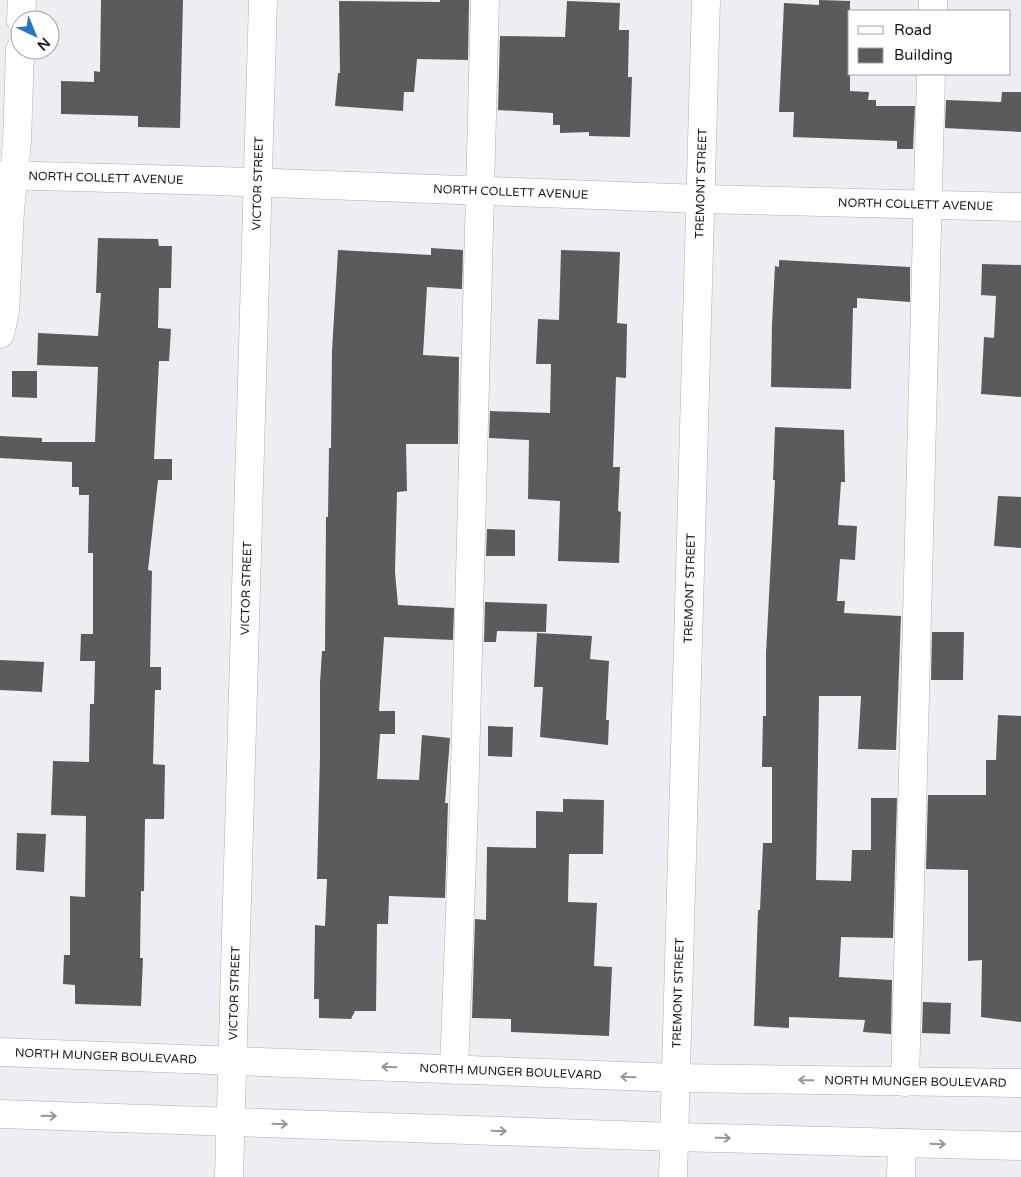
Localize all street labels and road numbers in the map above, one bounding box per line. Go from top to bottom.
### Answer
street label: TREMONT STREET [692,127,709,239]
street label: VICTOR STREET [249,136,266,231]
street label: NORTH COLLETT AVENUE [28,169,184,187]
street label: NORTH COLLETT AVENUE [433,182,589,202]
street label: NORTH COLLETT AVENUE [838,195,994,213]
street label: TREMONT STREET [681,532,698,644]
street label: VICTOR STREET [238,540,254,635]
street label: TREMONT STREET [670,937,687,1048]
street label: VICTOR STREET [226,945,243,1040]
street label: NORTH MUNGER BOULEVARD [15,1046,197,1067]
street label: NORTH MUNGER BOULEVARD [419,1061,602,1082]
street label: NORTH MUNGER BOULEVARD [824,1073,1007,1090]

